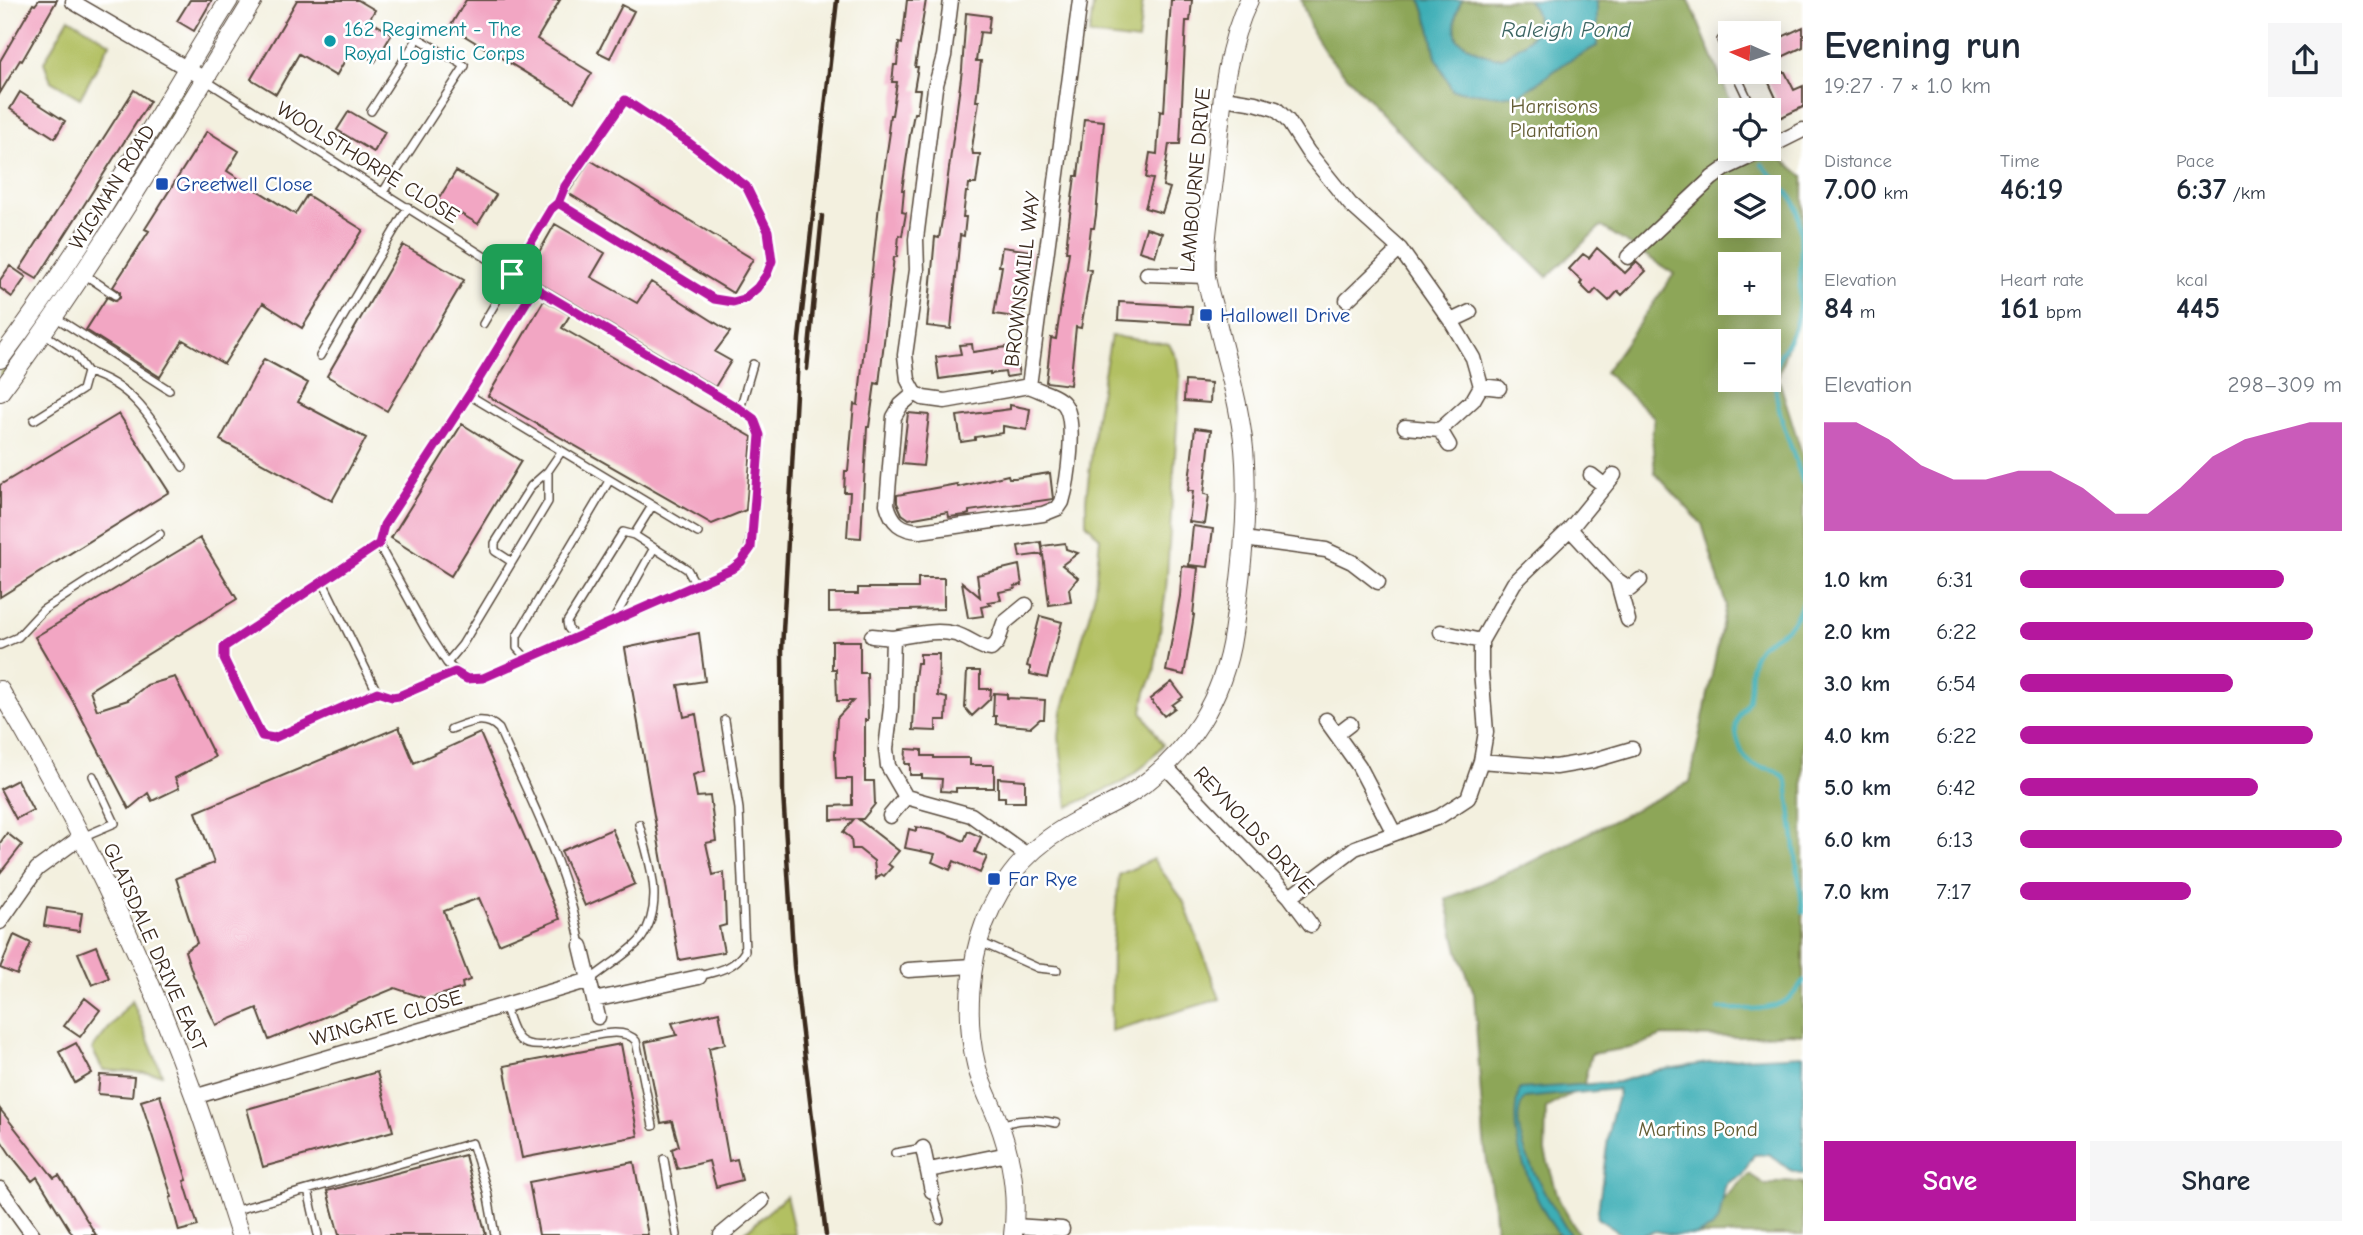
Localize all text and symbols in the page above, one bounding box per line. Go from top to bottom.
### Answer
water label: Raleigh Pond [1501,16,1631,43]
place label: 162 Regiment - The Royal Logistic Corps [344,17,525,65]
north arrow [1718,21,1782,84]
map controls [1718,21,1781,392]
button: share [2268,23,2342,97]
text: Evening run [1824,24,2021,68]
marker: 162 Regiment - The Royal Logistic Corps [322,33,338,49]
text: 19:27 · 7 × 1.0 km [1824,72,1991,99]
street label: LAMBOURNE DRIVE [1175,87,1215,273]
park label: Harrisons Plantation [1510,94,1598,142]
street label: WOOLSTHORPE CLOSE [272,96,464,228]
button: locate [1718,98,1781,161]
street label: WIGMAN ROAD [64,120,160,254]
text: Distance [1824,150,1892,172]
text: Time [2000,150,2039,172]
text: Pace [2176,150,2214,172]
place label: Greetwell Close [176,172,313,196]
text: 7.00 [1824,172,1877,207]
text: 46:19 [2000,172,2063,207]
text: 6:37 [2176,172,2226,207]
button: layers [1718,175,1781,238]
marker: Greetwell Close [154,176,170,192]
text: km [1877,182,1909,204]
text: /km [2226,182,2266,204]
street label: BROWNSMILL WAY [999,189,1045,368]
pin [482,244,542,304]
button: + [1718,252,1781,315]
icon: arrive [493,255,531,293]
text: Elevation [1824,269,1897,291]
text: Heart rate [2000,269,2084,291]
text: kcal [2176,269,2208,291]
text: 84 [1824,291,1853,326]
text: 161 [2000,291,2039,326]
text: 445 [2176,291,2220,326]
text: m [1853,301,1876,323]
text: bpm [2039,301,2082,323]
place label: Hallowell Drive [1220,303,1350,327]
marker: Hallowell Drive [1198,307,1214,323]
button: − [1718,329,1781,392]
text: Elevation [1824,371,1912,398]
text: 298–309 m [2228,371,2342,398]
text: 1.0 km [1824,566,1888,593]
text: 6:31 [1936,566,1973,593]
text: 2.0 km [1824,618,1890,645]
text: 6:22 [1936,618,1977,645]
text: 3.0 km [1824,670,1890,697]
text: 6:54 [1936,670,1976,697]
text: 4.0 km [1824,722,1890,749]
text: 6:22 [1936,722,1977,749]
street label: REYNOLDS DRIVE [1189,761,1319,899]
text: 5.0 km [1824,774,1891,801]
text: 6:42 [1936,774,1976,801]
text: 6.0 km [1824,826,1891,853]
text: 6:13 [1936,826,1973,853]
street label: GLAISDALE DRIVE EAST [98,839,212,1055]
place label: Far Rye [1008,867,1077,891]
marker: Far Rye [986,871,1002,887]
text: 7.0 km [1824,878,1889,905]
text: 7:17 [1936,878,1971,905]
street label: WINGATE CLOSE [307,985,465,1051]
park label: Martins Pond [1638,1117,1758,1141]
button: Save [1824,1141,2076,1221]
button: Share [2090,1141,2342,1221]

